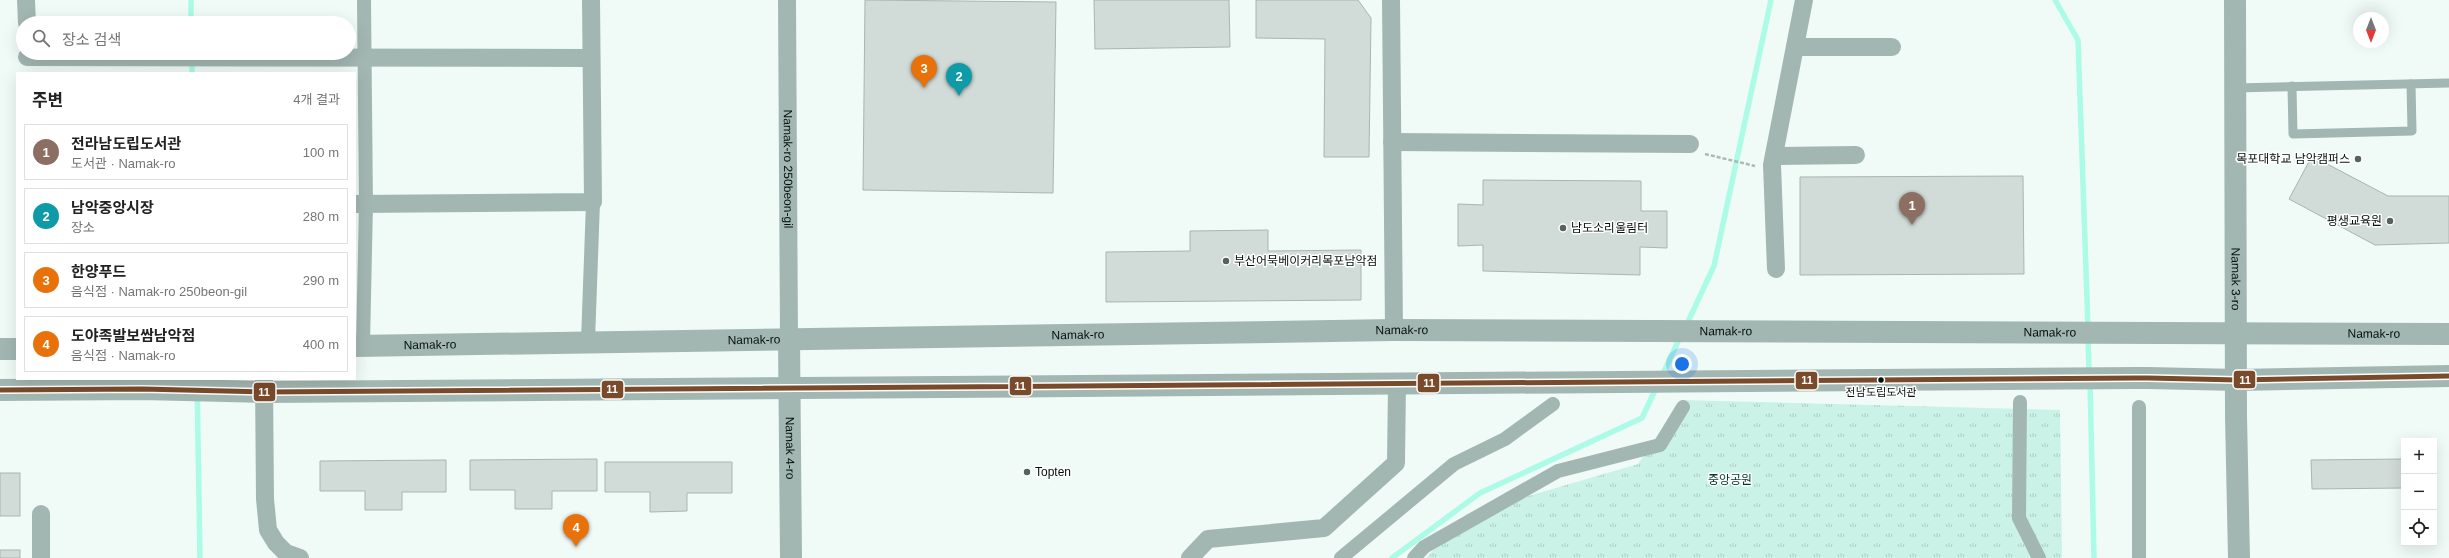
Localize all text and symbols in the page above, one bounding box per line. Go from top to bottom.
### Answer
north arrow [2353,12,2389,48]
search box [16,16,356,60]
icon: search [30,27,52,49]
text: 장소 검색 [62,31,121,48]
pin: 3 [911,55,937,88]
pin: 2 [946,63,972,96]
text: 주변 [32,91,63,110]
text: 4개 결과 [293,92,340,107]
street label: Namak-ro 250beon-gil [781,109,795,228]
text: 전라남도립도서관 [71,135,181,152]
text: 1 [42,145,50,160]
text: 100 m [303,145,339,160]
place label: 목포대학교 남악캠퍼스 [2236,152,2350,166]
marker: 목포대학교 남악캠퍼스 [2353,154,2363,164]
text: 도서관 · Namak-ro [71,156,176,171]
pin: 1 [1899,192,1925,225]
text: 남악중앙시장 [71,199,154,216]
text: 2 [42,209,50,224]
text: 280 m [303,209,339,224]
place label: 평생교육원 [2327,214,2382,228]
marker: 평생교육원 [2385,216,2395,226]
text: 장소 [71,220,95,235]
place label: 남도소리울림터 [1571,221,1648,235]
marker: 남도소리울림터 [1558,223,1568,233]
street label: Namak 3-ro [2229,248,2243,311]
place label: 부산어묵베이커리목포남악점 [1234,254,1378,268]
marker: 부산어묵베이커리목포남악점 [1221,256,1231,266]
text: 한양푸드 [71,263,126,280]
text: 3 [42,273,50,288]
text: 290 m [303,273,339,288]
text: 음식점 · Namak-ro 250beon-gil [71,284,247,299]
street label: Namak-ro [1375,323,1429,337]
street label: Namak-ro [1699,324,1753,338]
street label: Namak-ro [2023,325,2077,340]
text: 도야족발보쌈남악점 [71,327,195,344]
street label: Namak-ro [1051,327,1105,342]
street label: Namak-ro [2347,327,2401,341]
street label: Namak-ro [727,332,781,347]
text: 4 [42,337,50,352]
text: 400 m [303,337,339,352]
street label: Namak-ro [404,337,457,352]
text: 음식점 · Namak-ro [71,348,176,363]
your location [1672,354,1692,374]
line badge: 11 [2233,370,2256,389]
line badge: 11 [1795,371,1818,390]
line badge: 11 [1417,373,1440,393]
text: 11 [1801,374,1813,386]
text: 11 [2239,374,2251,386]
marker: 전남도립도서관 [1876,375,1886,385]
line badge: 11 [1009,376,1032,396]
text: 11 [1423,377,1435,389]
line badge: 11 [601,380,624,399]
text: 11 [1014,380,1026,392]
line badge: 11 [253,382,276,402]
text: 11 [606,383,618,395]
text: 11 [258,386,270,398]
place label: 전남도립도서관 [1846,386,1916,398]
street label: Namak 4-ro [783,417,797,480]
map controls [2401,438,2437,546]
button: + [2401,438,2437,474]
place label: Topten [1035,465,1071,479]
marker: Topten [1022,467,1032,477]
park label: 중앙공원 [1708,473,1752,487]
button: − [2401,474,2437,510]
button: locate [2401,510,2437,546]
pin: 4 [563,514,589,547]

